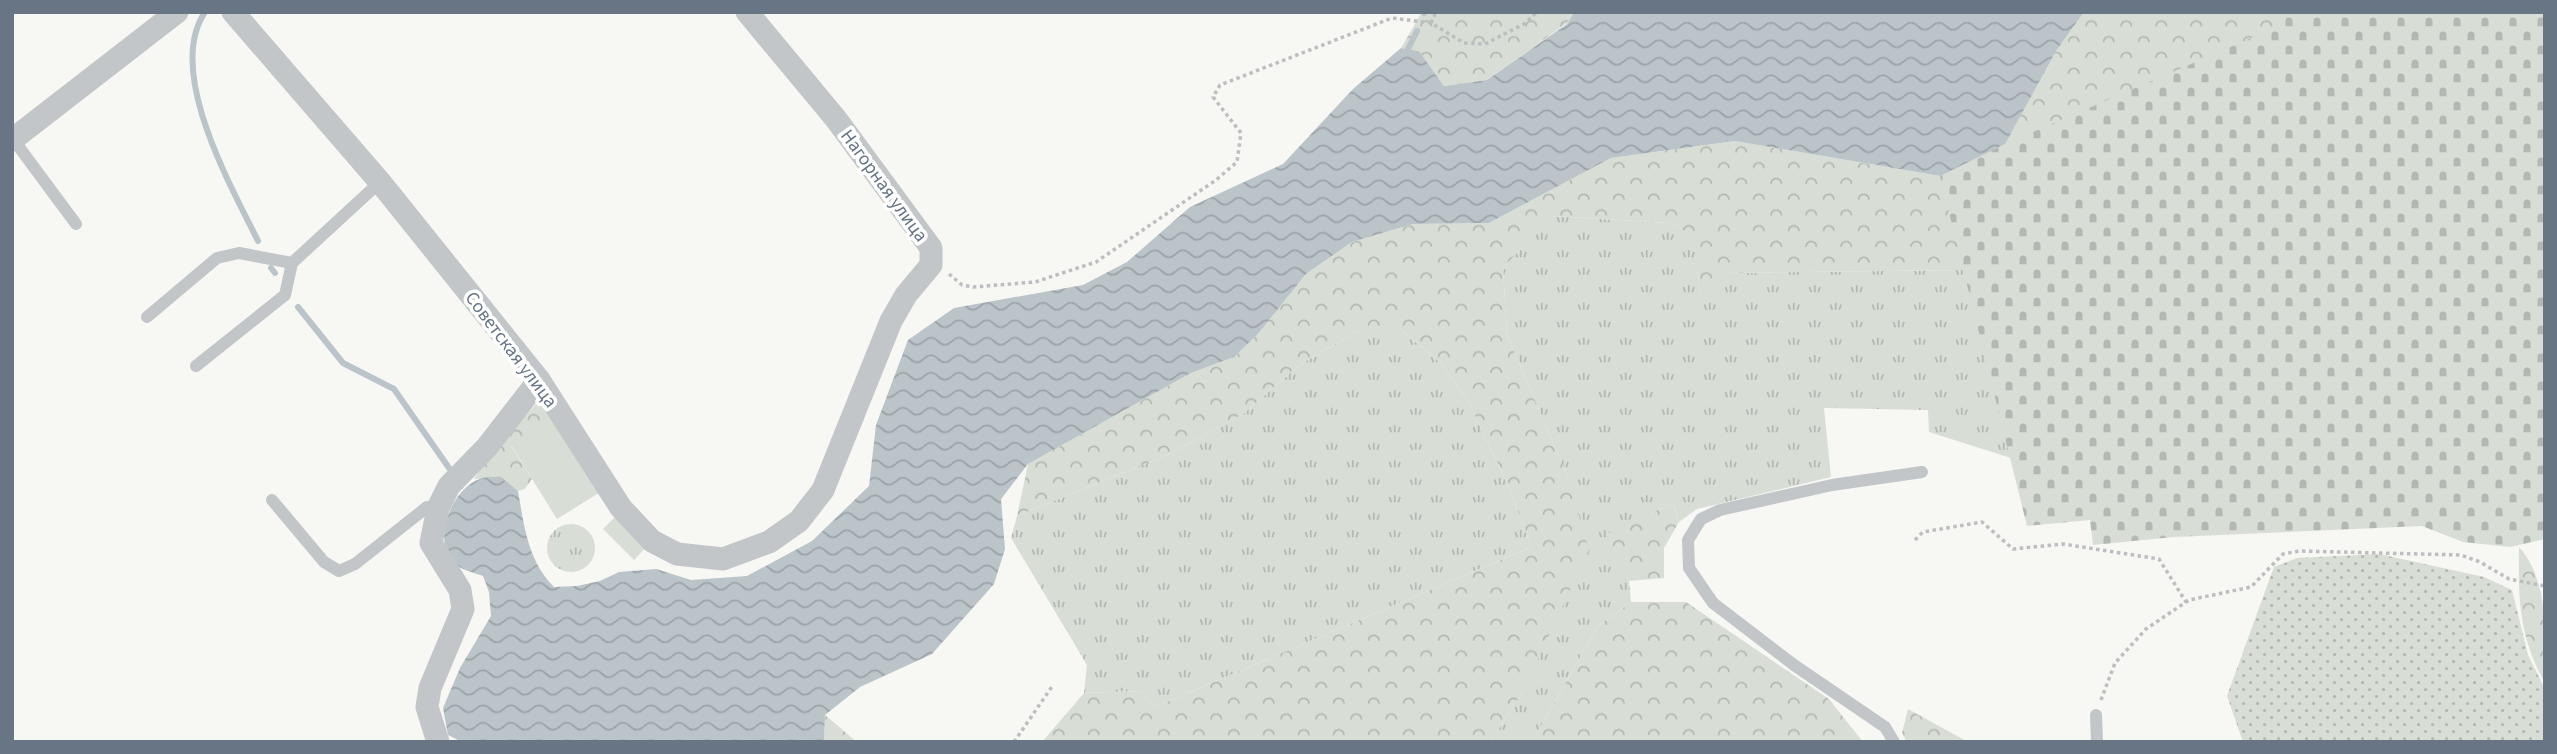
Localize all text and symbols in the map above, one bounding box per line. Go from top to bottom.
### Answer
street label: Нагорная улица [834,124,934,248]
street label: Советская улица [458,286,564,414]

